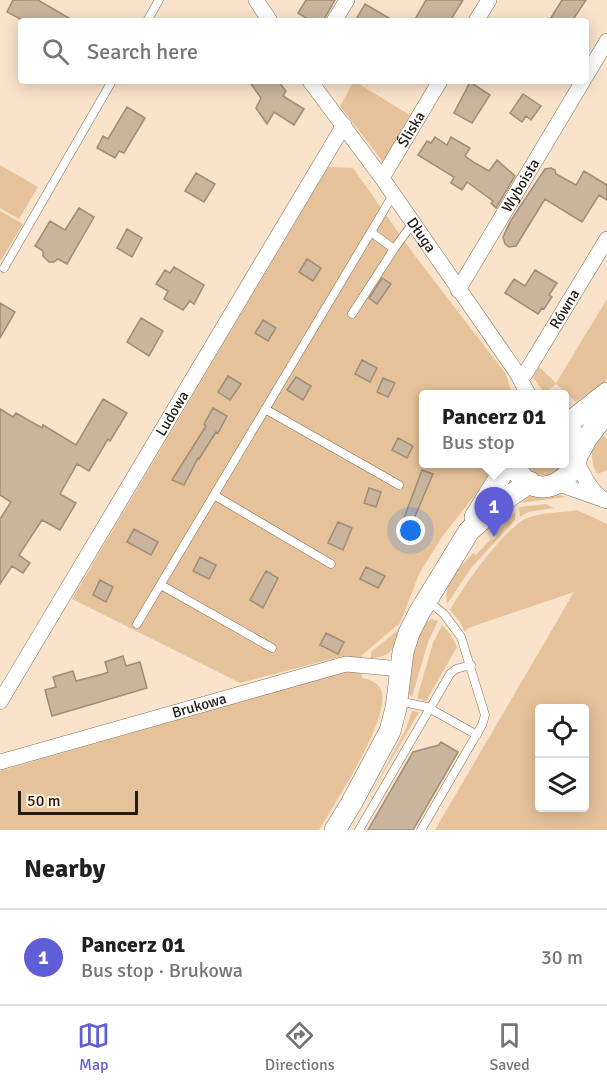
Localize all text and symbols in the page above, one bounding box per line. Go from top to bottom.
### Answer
search box [18,18,589,84]
icon: search [39,35,72,68]
text: Search here [87,38,198,65]
street label: Śliska [393,108,429,150]
street label: Wyboista [498,155,543,215]
street label: Długa [403,214,440,256]
street label: Równa [546,286,583,332]
street label: Ludowa [152,387,192,439]
popup [419,390,569,468]
text: Pancerz 01 [442,403,546,430]
text: Bus stop [442,430,515,455]
pin: 1 [474,488,514,537]
your location [396,516,425,545]
street label: Brukowa [170,689,228,722]
map controls [535,704,589,812]
button: locate [535,704,589,758]
button: layers [535,758,589,812]
scale bar [18,788,138,816]
text: 50 m [27,791,61,811]
text: Nearby [24,853,105,885]
text: Pancerz 01 [81,931,185,958]
text: 1 [38,945,49,970]
text: 30 m [541,945,583,970]
text: Bus stop · Brukowa [81,958,243,983]
tab: Map [77,1019,110,1075]
tab: Directions [265,1019,335,1075]
tab: Saved [489,1019,530,1075]

